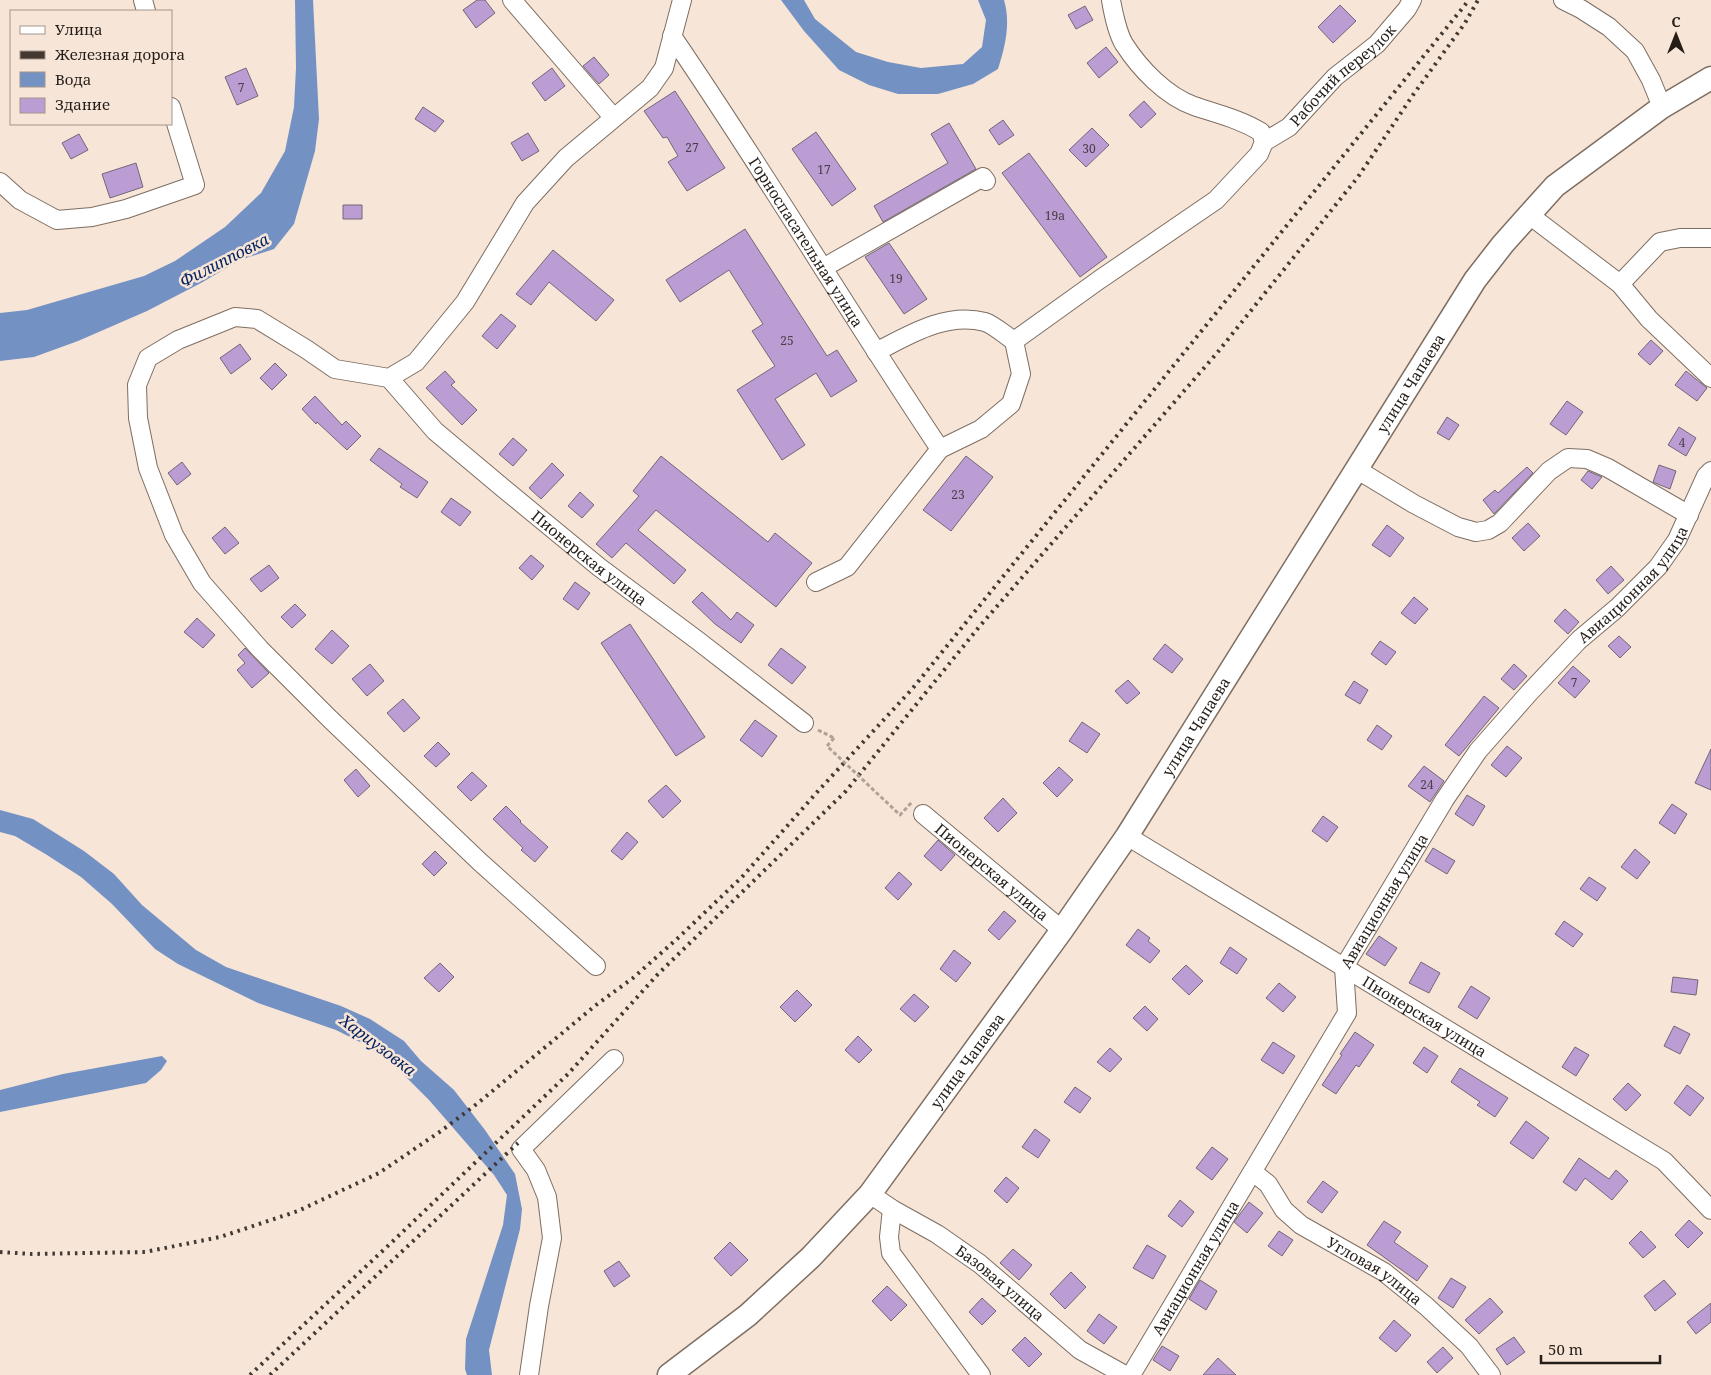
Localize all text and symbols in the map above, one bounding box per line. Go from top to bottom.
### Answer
legend [10,10,172,125]
north arrow [1651,10,1701,60]
text: С [1671,12,1681,31]
text: Улица [55,19,103,39]
street label: Рабочий переулок [1285,20,1400,130]
text: Железная дорога [54,44,185,64]
text: Вода [55,69,91,89]
house number: 7 [238,79,245,96]
text: Здание [55,94,110,114]
house number: 27 [685,139,699,156]
house number: 30 [1082,140,1096,157]
street label: Горноспасательная улица [745,153,868,331]
house number: 17 [817,161,831,178]
house number: 19а [1045,207,1065,224]
water label: Филипповка [176,228,272,292]
house number: 19 [889,270,903,287]
street label: улица Чапаева [1372,330,1449,437]
house number: 25 [780,332,794,349]
house number: 4 [1679,434,1686,451]
house number: 23 [951,486,965,503]
street label: Пионерская улица [528,506,651,610]
street label: Авиационная улица [1573,523,1692,647]
street label: улица Чапаева [1157,673,1234,780]
house number: 7 [1571,674,1578,691]
house number: 24 [1420,776,1434,793]
street label: Пионерская улица [931,819,1053,925]
street label: Авиационная улица [1336,830,1432,972]
street label: Пионерская улица [1359,971,1491,1061]
water label: Хариузовка [335,1009,421,1081]
street label: улица Чапаева [925,1009,1008,1112]
street label: Авиационная улица [1147,1196,1243,1339]
street label: Угловая улица [1323,1232,1426,1309]
street label: Базовая улица [952,1240,1049,1325]
scale bar [1541,1332,1660,1364]
text: 50 m [1548,1339,1583,1359]

